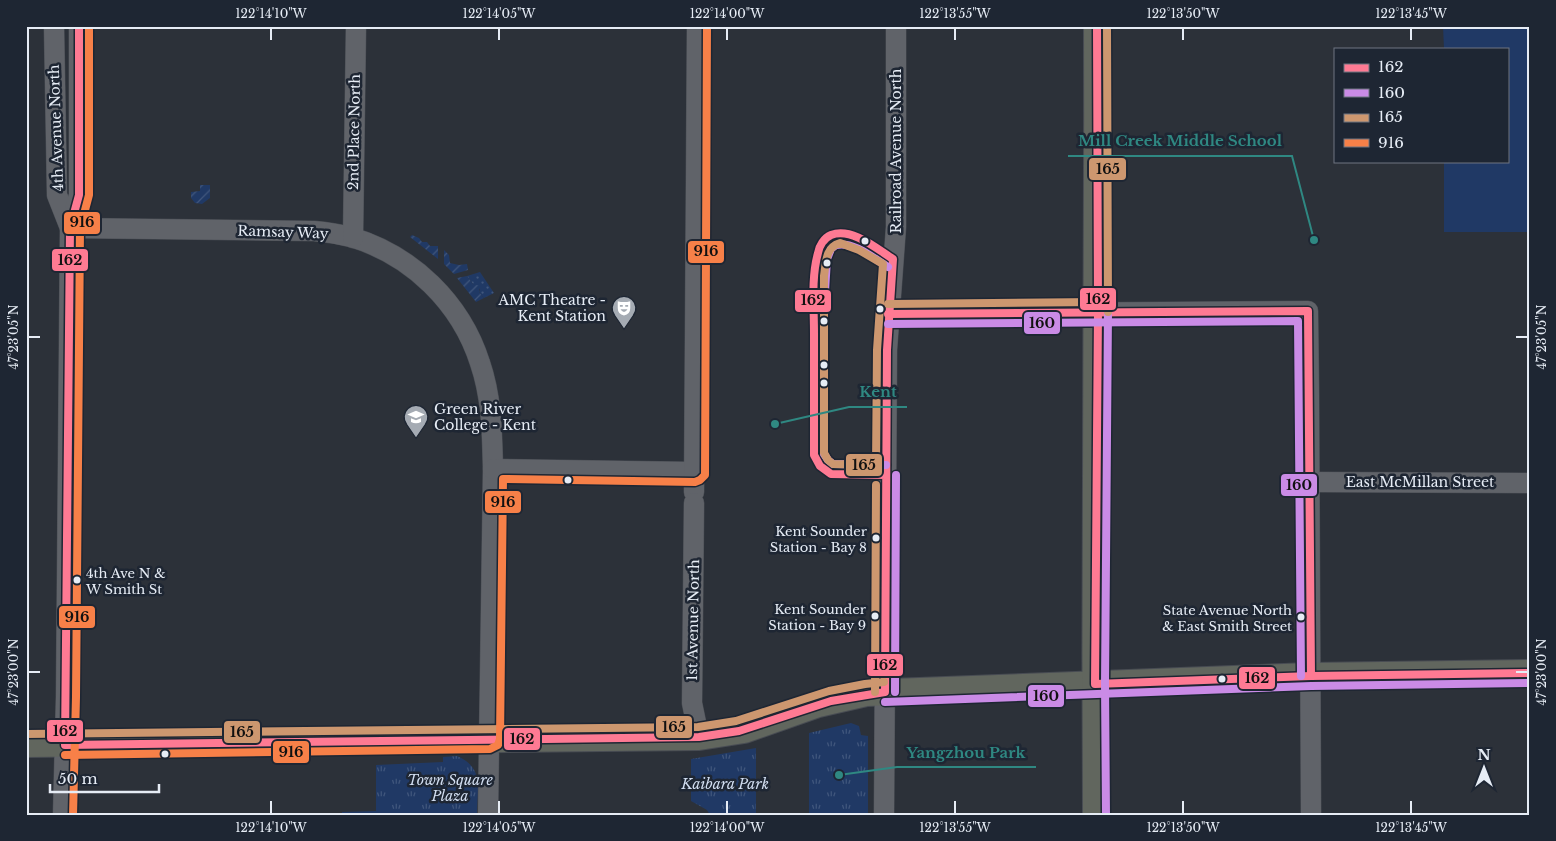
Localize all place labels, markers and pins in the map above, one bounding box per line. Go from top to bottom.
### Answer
callout: Mill Creek Middle School [1068,126,1292,156]
unlabelled marker [860,236,870,246]
unlabelled marker [822,258,832,268]
place label: AMC Theatre - Kent Station [497,291,606,325]
theatre icon: AMC Theatre - Kent Station [611,295,637,329]
unlabelled marker [875,304,885,314]
unlabelled marker [819,316,829,326]
unlabelled marker [819,360,829,370]
callout: Kent [849,377,907,407]
unlabelled marker [819,378,829,388]
place label: Green River College - Kent [434,400,537,434]
school or university icon: Green River College - Kent [403,404,429,438]
unlabelled marker [563,475,573,485]
place label: Kent Sounder Station - Bay 8 [770,523,868,556]
marker: Kent Sounder Station - Bay 8 [871,533,881,543]
place label: 4th Ave N & W Smith St [85,565,166,598]
marker: 4th Ave N & W Smith St [72,575,82,585]
place label: Kent Sounder Station - Bay 9 [768,601,867,634]
place label: State Avenue North & East Smith Street [1162,602,1292,635]
marker: Kent Sounder Station - Bay 9 [870,611,880,621]
marker: State Avenue North & East Smith Street [1296,612,1306,622]
unlabelled marker [1217,674,1227,684]
callout: Yangzhou Park [897,737,1036,767]
unlabelled marker [160,749,170,759]

